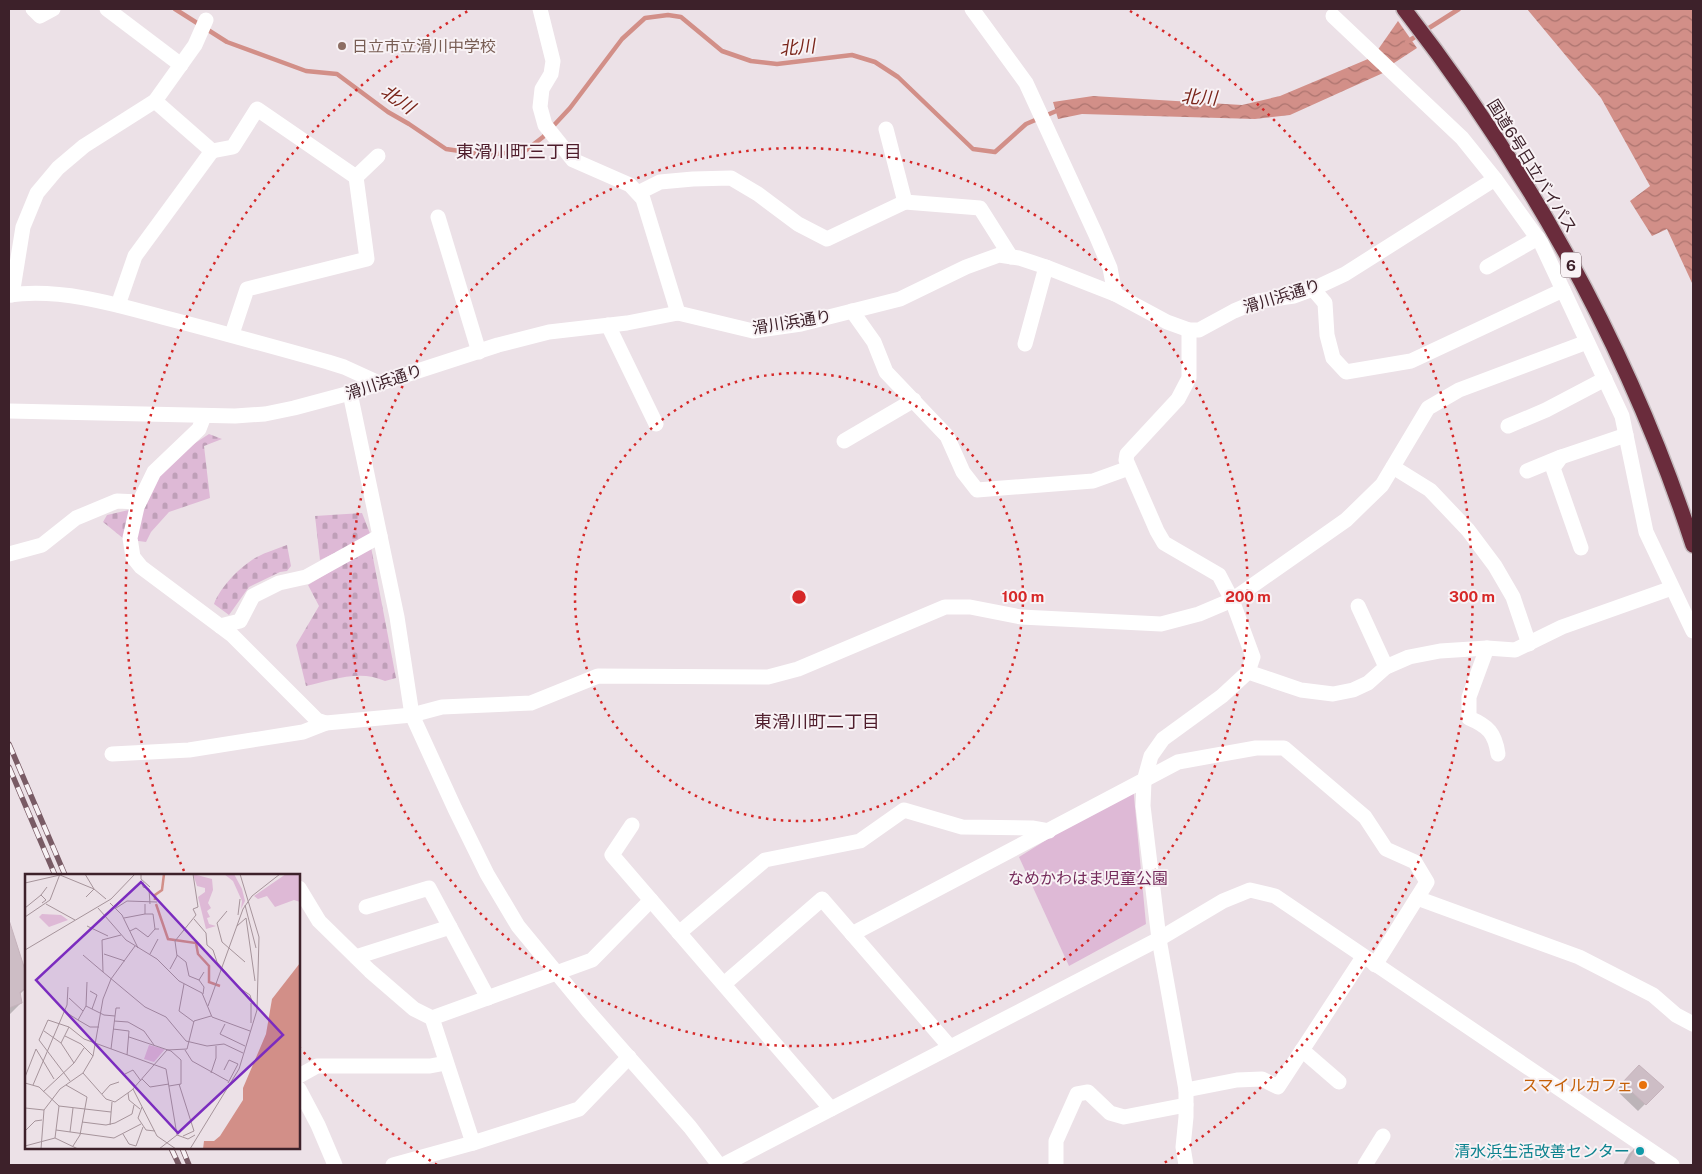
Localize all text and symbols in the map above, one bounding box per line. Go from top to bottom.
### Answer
water label: 北川 [778,35,818,59]
place label: 日立市立滑川中学校 [352,37,496,56]
marker: 日立市立滑川中学校 [336,40,348,52]
water label: 北川 [377,80,420,119]
water label: 北川 [1180,86,1220,109]
street label: 国道6号日立バイパス [1483,96,1581,236]
district label: 東滑川町三丁目 [456,141,582,162]
road number: 6 [1561,252,1581,278]
street label: 滑川浜通り [1241,275,1323,317]
street label: 滑川浜通り [751,306,833,338]
street label: 滑川浜通り [343,361,425,403]
centre of rings [790,588,808,606]
text: 100 m [1002,588,1044,605]
text: 200 m [1225,588,1271,605]
text: 300 m [1449,588,1495,605]
district label: 東滑川町二丁目 [754,711,880,732]
park label: なめかわはま児童公園 [1008,869,1168,888]
inset map [25,874,300,1149]
place label: スマイルカフェ [1522,1076,1633,1095]
marker: スマイルカフェ [1637,1079,1649,1091]
place label: 清水浜生活改善センター [1454,1142,1630,1161]
marker: 清水浜生活改善センター [1634,1145,1646,1157]

